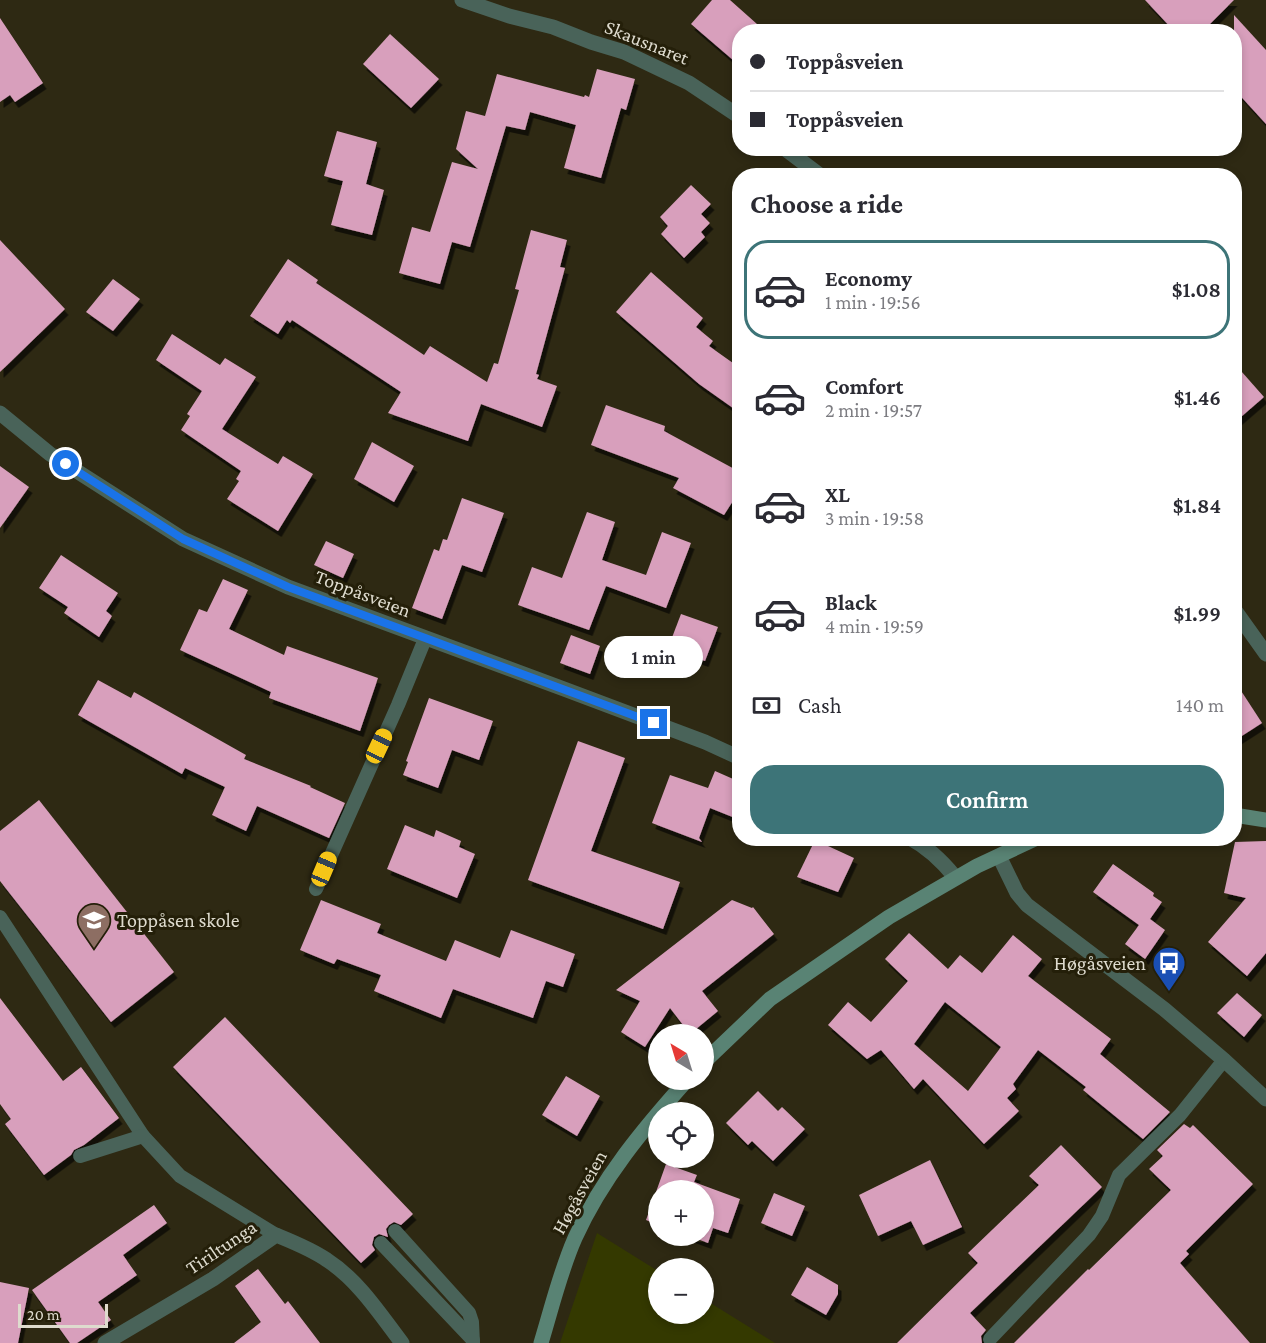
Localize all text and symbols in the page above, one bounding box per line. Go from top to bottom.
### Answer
street label: Skausnaret [602,15,693,69]
text: Toppåsveien [786,49,903,74]
text: Toppåsveien [786,107,903,132]
text: Choose a ride [750,189,903,219]
icon: car [753,263,807,317]
text: Economy [825,266,912,291]
text: $1.08 [1172,277,1221,302]
text: 1 min · 19:56 [825,291,921,313]
icon: car [753,371,807,425]
text: Comfort [825,374,903,399]
text: $1.46 [1174,385,1221,410]
text: 2 min · 19:57 [825,399,922,421]
route start [52,450,79,477]
icon: car [753,479,807,533]
text: XL [825,482,850,507]
text: $1.84 [1173,493,1221,518]
text: 3 min · 19:58 [825,507,924,529]
street label: Toppåsveien [312,565,414,622]
icon: car [753,587,807,641]
text: Black [825,590,877,615]
text: $1.99 [1173,601,1221,626]
text: 4 min · 19:59 [825,615,924,637]
callout: 1 min [604,636,704,678]
text: 1 min [631,646,676,668]
icon: cash [750,689,783,722]
text: Cash [798,693,842,718]
text: 140 m [1176,694,1224,716]
route end [640,709,667,736]
car [363,726,395,766]
button: Confirm [750,765,1224,834]
car [309,849,339,889]
school or university icon: Toppåsen skole [76,902,112,949]
place label: Toppåsen skole [117,909,240,932]
bus stop icon: Høgåsveien [1151,945,1187,992]
place label: Høgåsveien [1054,952,1146,975]
north arrow [648,1024,714,1090]
map controls [648,1024,714,1324]
button: locate [648,1102,714,1168]
street label: Høgåsveien [547,1146,612,1238]
button: + [648,1180,714,1246]
street label: Tiriltunga [181,1215,261,1279]
button: − [648,1258,714,1324]
scale bar [18,1301,108,1328]
text: 20 m [27,1306,60,1323]

